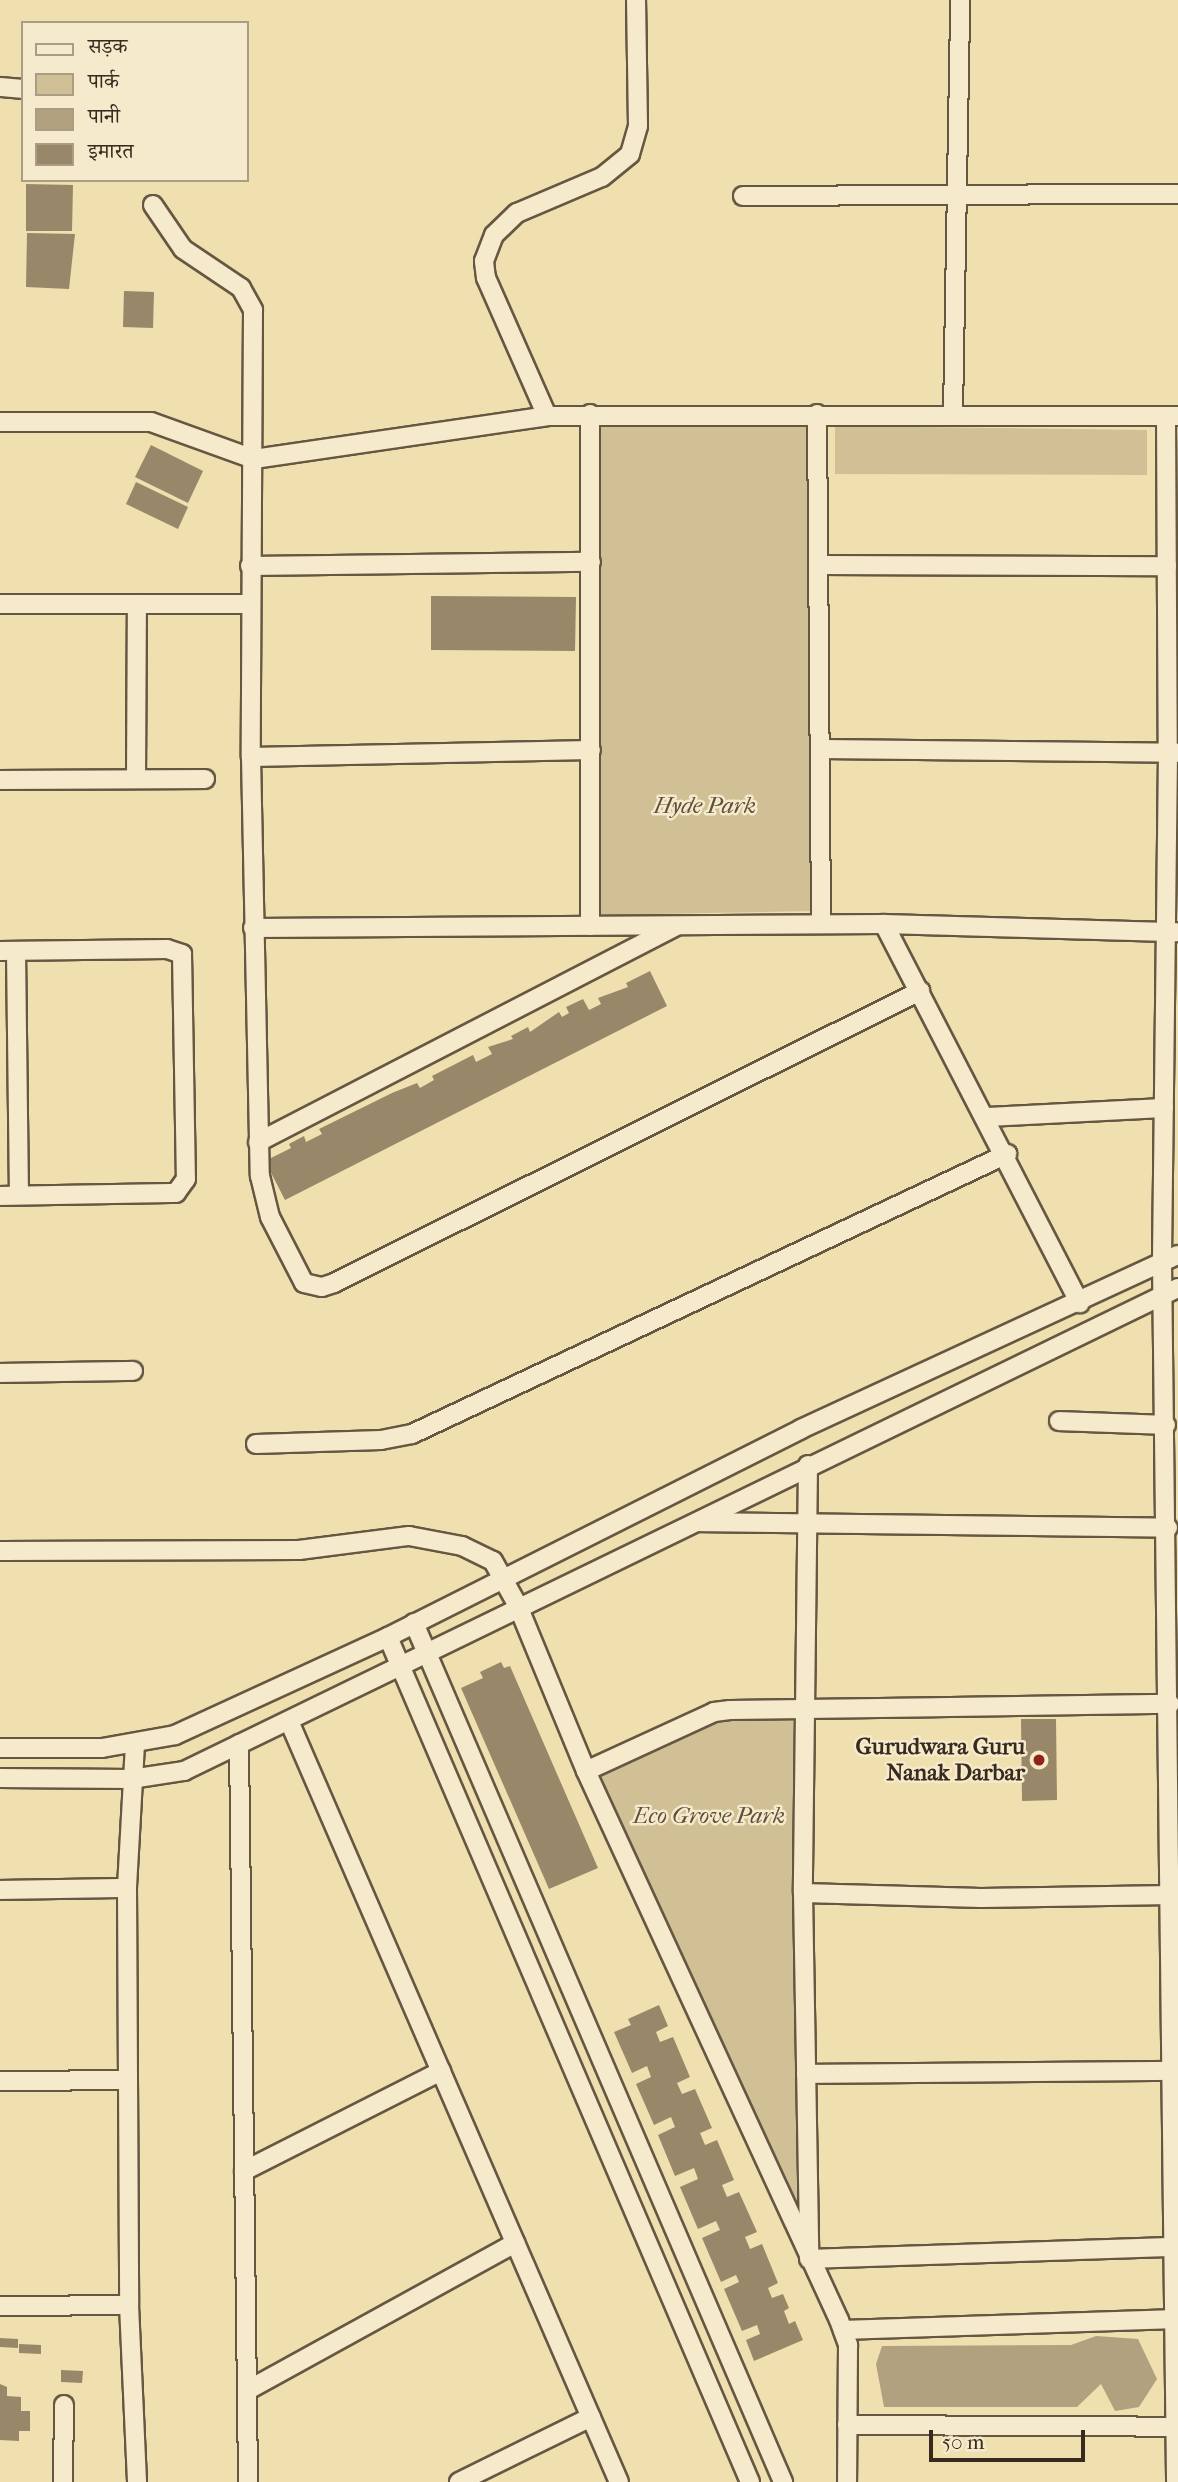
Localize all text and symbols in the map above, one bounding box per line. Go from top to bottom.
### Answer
legend [21,21,248,182]
text: सड़क [88,34,127,58]
text: पार्क [88,69,119,93]
text: पानी [88,104,120,128]
text: इमारत [88,139,134,163]
park label: Hyde Park [654,792,756,820]
place label: Gurudwara Guru Nanak Darbar [856,1733,1025,1787]
marker: Gurudwara Guru Nanak Darbar [1031,1752,1047,1768]
park label: Eco Grove Park [633,1802,785,1830]
scale bar [933,2416,1089,2460]
text: 50 m [942,2430,985,2454]

